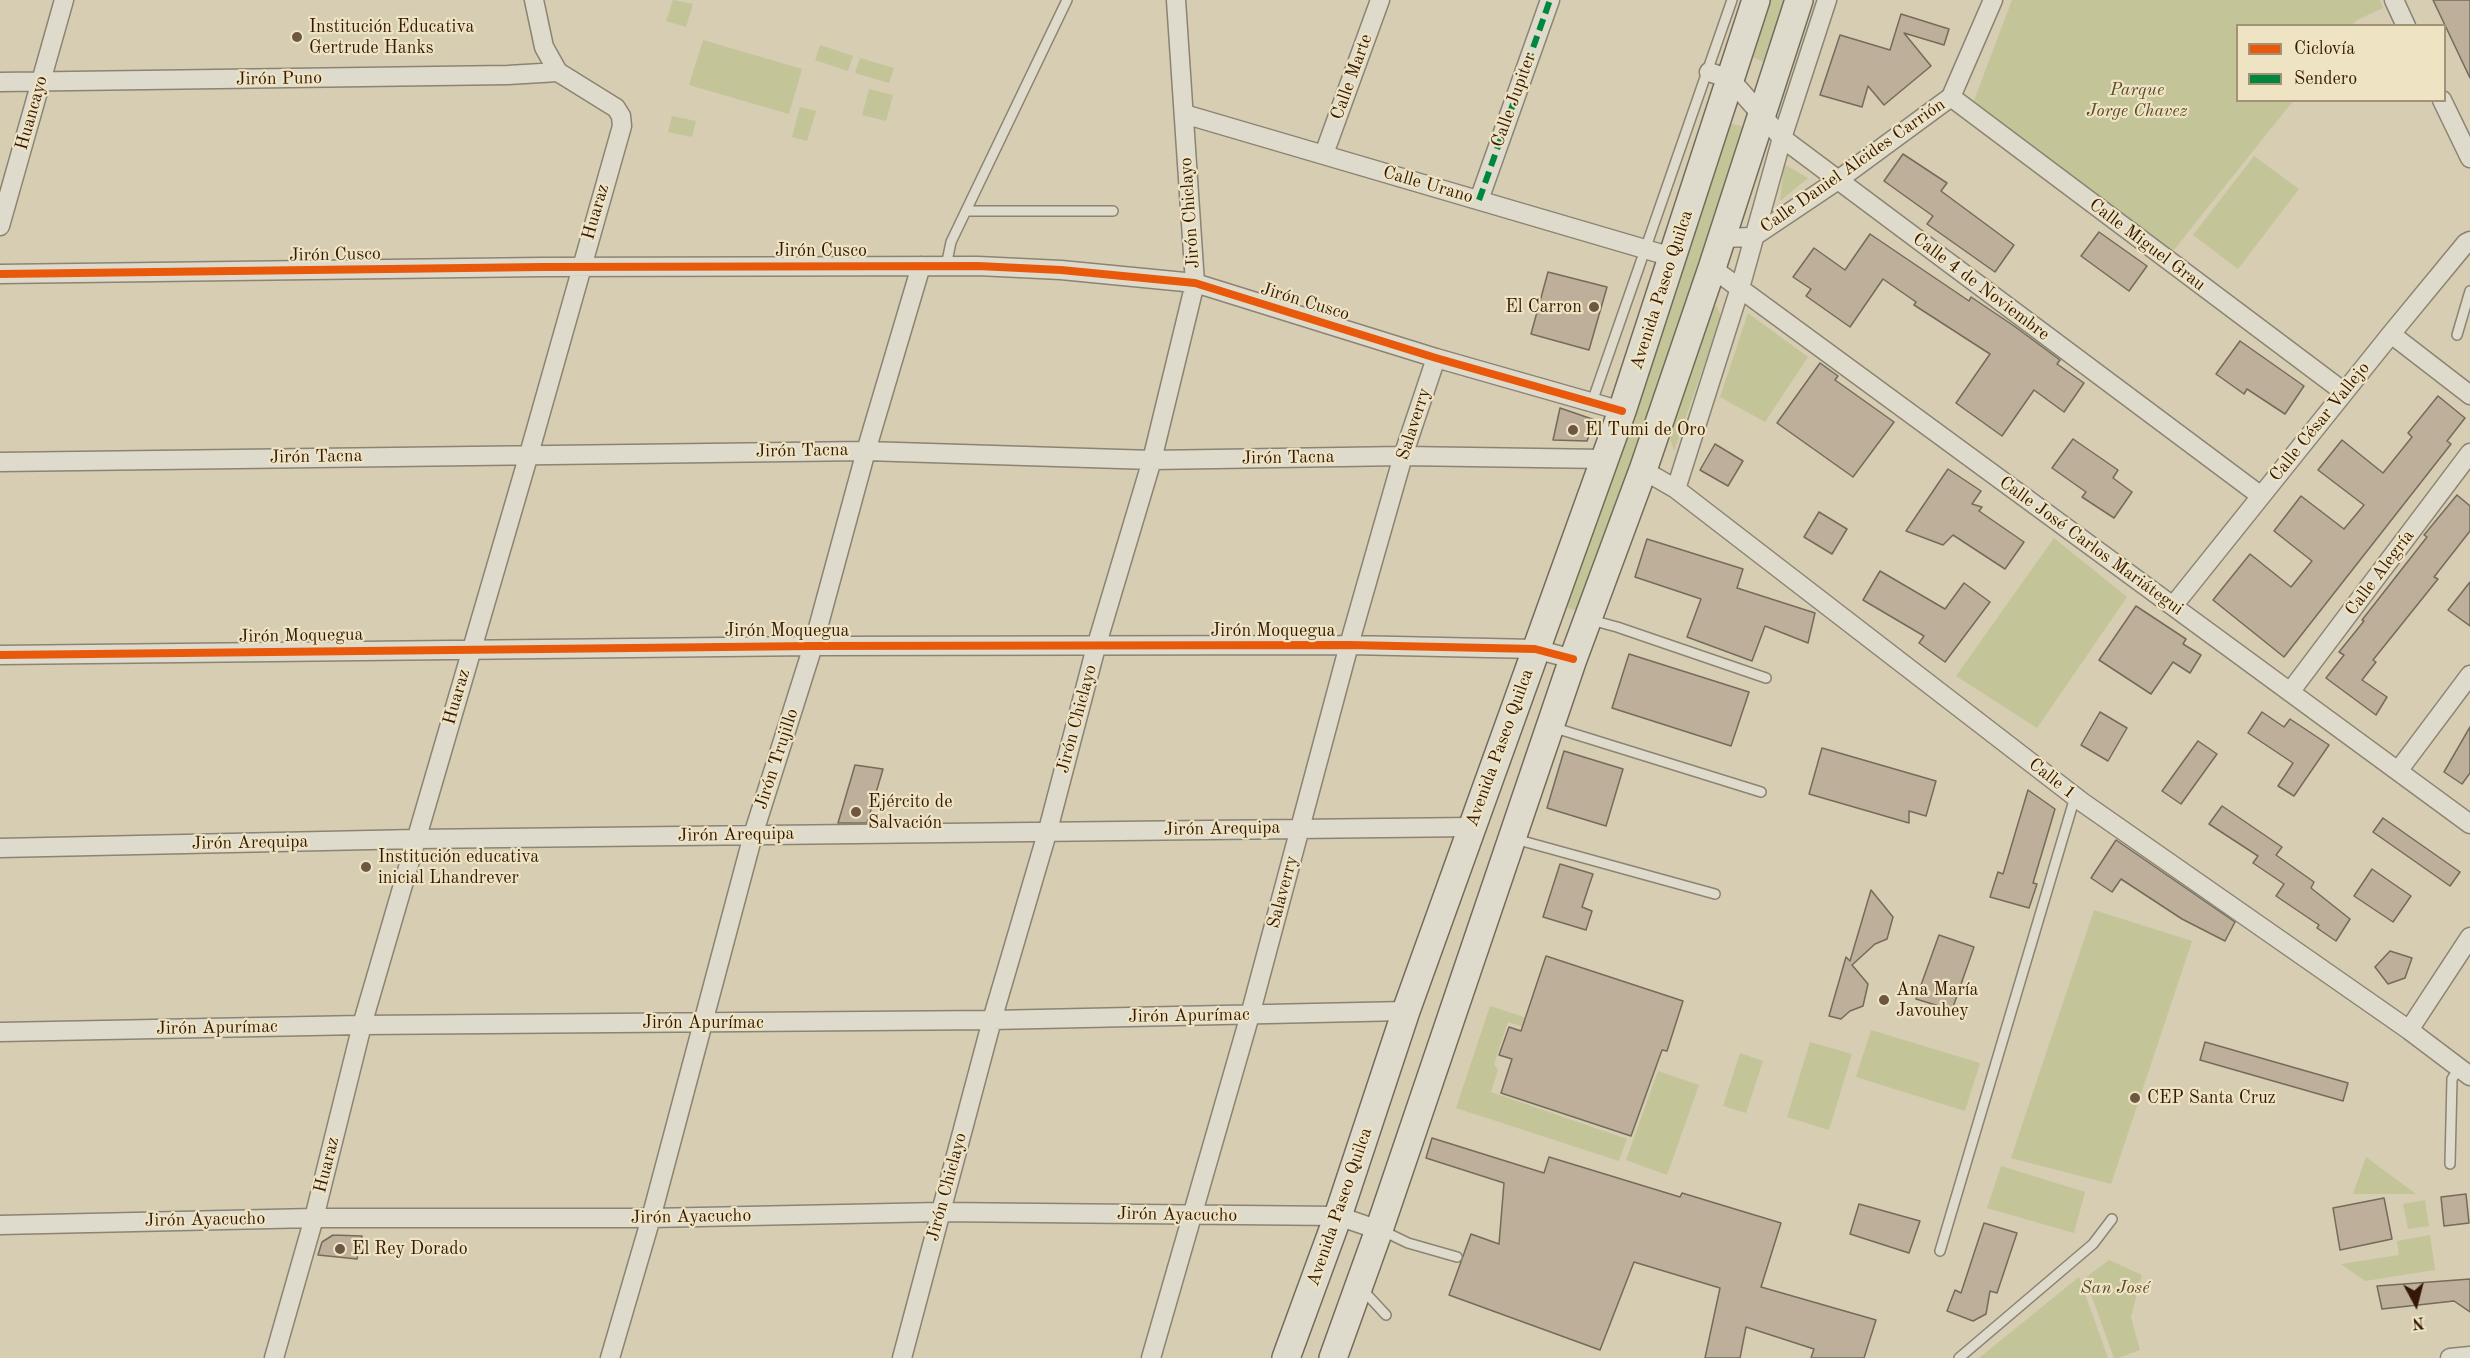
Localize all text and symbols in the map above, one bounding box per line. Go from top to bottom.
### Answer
place label: Institución Educativa Gertrude Hanks [309,16,474,58]
legend [2236,24,2446,102]
marker: Institución Educativa Gertrude Hanks [290,30,304,44]
street label: Calle Marte [1326,31,1378,123]
text: Ciclovía [2294,40,2355,58]
street label: Calle Jupiter [1487,50,1541,150]
street label: Jirón Puno [236,67,322,91]
text: Sendero [2294,70,2357,88]
street label: Huancayo [11,73,53,153]
park label: Parque Jorge Chavez [2086,79,2188,122]
street label: Calle Daniel Alcides Carrión [1756,94,1950,238]
street label: Jirón Chiclayo [1175,157,1205,269]
street label: Calle Urano [1380,162,1476,208]
street label: Huaraz [578,182,614,242]
street label: Calle Miguel Grau [2084,194,2210,296]
street label: Avenida Paseo Quilca [1626,207,1698,373]
street label: Calle 4 de Noviembre [1908,228,2054,346]
street label: Jirón Cusco [775,240,867,262]
street label: Jirón Cusco [289,243,381,267]
street label: Jirón Cusco [1258,278,1352,326]
place label: El Carron [1505,296,1582,318]
marker: El Carron [1587,300,1601,314]
street label: Calle César Vallejo [2265,358,2375,486]
street label: Salaverry [1392,385,1436,463]
place label: El Tumi de Oro [1585,419,1706,441]
marker: El Tumi de Oro [1566,423,1580,437]
street label: Jirón Tacna [755,439,849,463]
street label: Jirón Tacna [269,445,363,469]
street label: Jirón Tacna [1241,446,1335,470]
street label: Calle José Carlos Mariátegui [1995,472,2187,620]
street label: Calle Alegría [2341,526,2419,620]
street label: Jirón Moquegua [725,620,849,642]
street label: Jirón Moquegua [1211,620,1335,642]
street label: Jirón Moquegua [238,624,364,648]
street label: Jirón Chiclayo [1052,662,1102,776]
street label: Avenida Paseo Quilca [1461,666,1539,830]
street label: Huaraz [439,667,475,727]
street label: Jirón Trujillo [751,706,803,812]
street label: Calle 1 [2024,754,2080,804]
place label: Ejército de Salvación [868,791,952,834]
marker: Ejército de Salvación [849,805,863,819]
street label: Jirón Arequipa [1163,817,1281,841]
street label: Jirón Arequipa [677,823,795,847]
street label: Jirón Arequipa [191,831,309,855]
place label: Institución educativa inicial Lhandrever [378,846,539,888]
street label: Salaverry [1263,853,1303,931]
marker: Institución educativa inicial Lhandrever [359,860,373,874]
place label: Ana María Javouhey [1896,979,1979,1022]
marker: Ana María Javouhey [1877,993,1891,1007]
street label: Jirón Apurímac [1128,1004,1250,1028]
street label: Jirón Apurímac [642,1012,764,1034]
street label: Jirón Apurímac [156,1016,278,1040]
place label: CEP Santa Cruz [2147,1087,2276,1109]
marker: CEP Santa Cruz [2128,1091,2142,1105]
street label: Avenida Paseo Quilca [1303,1125,1377,1289]
street label: Jirón Chiclayo [922,1130,972,1244]
street label: Huaraz [310,1135,344,1195]
street label: Jirón Ayacucho [1117,1203,1237,1227]
street label: Jirón Ayacucho [631,1205,751,1229]
street label: Jirón Ayacucho [145,1208,265,1232]
place label: El Rey Dorado [352,1238,468,1260]
marker: El Rey Dorado [333,1242,347,1256]
north arrow [2386,1274,2446,1334]
park label: San José [2080,1277,2150,1299]
text: N [2411,1313,2425,1331]

